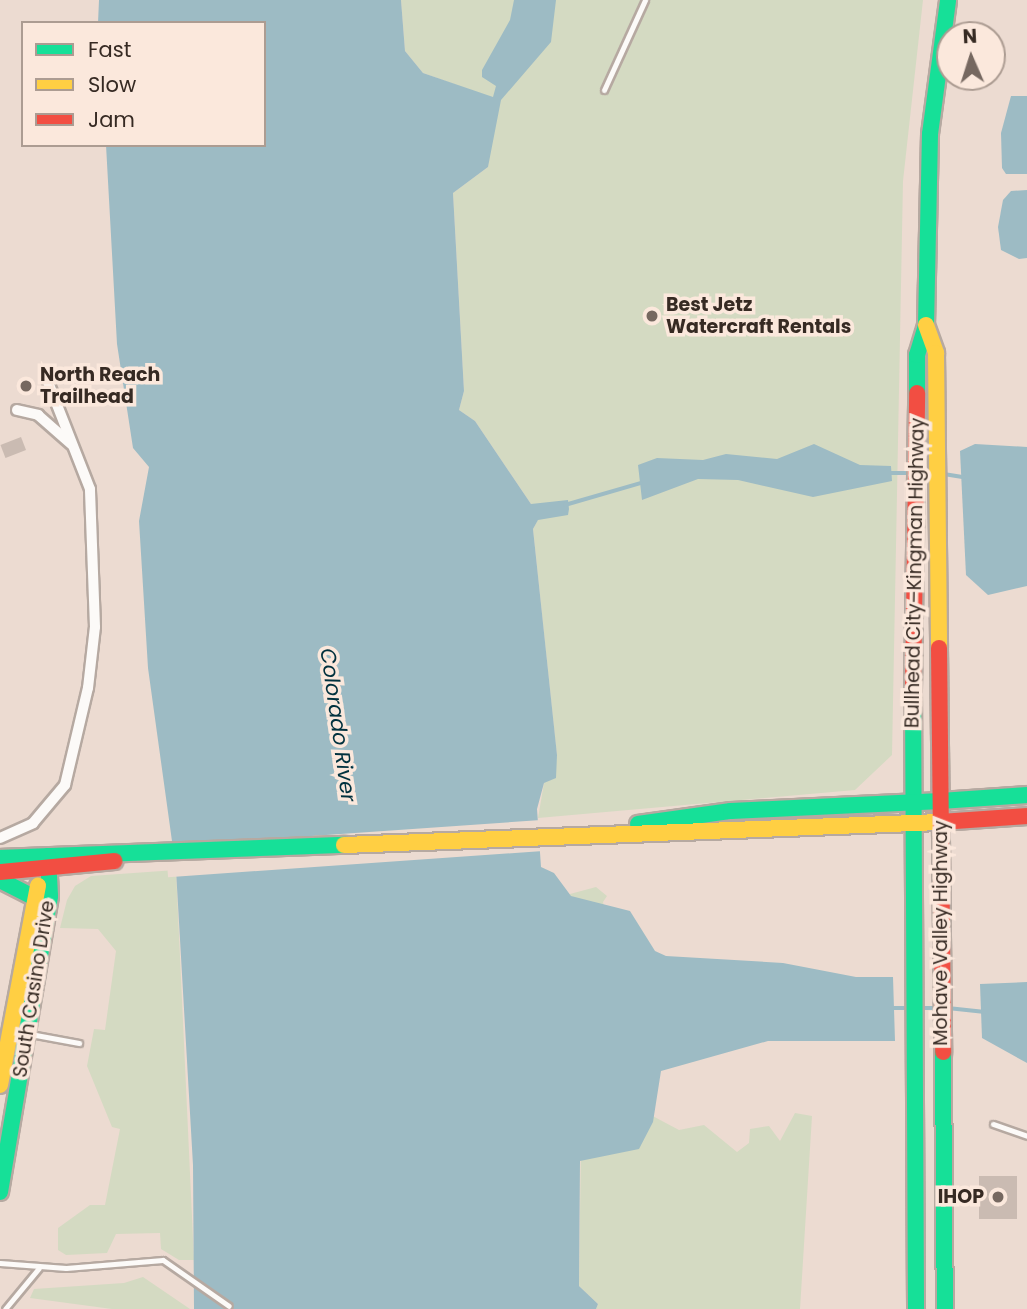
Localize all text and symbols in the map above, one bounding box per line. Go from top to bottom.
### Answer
legend [21,21,266,147]
north arrow [936,21,1006,91]
text: N [962,23,978,50]
text: Fast [88,35,131,64]
text: Slow [88,70,136,99]
text: Jam [88,105,135,134]
place label: Best Jetz Watercraft Rentals [666,294,851,338]
marker: Best Jetz Watercraft Rentals [644,308,660,324]
place label: North Reach Trailhead [40,364,160,408]
marker: North Reach Trailhead [18,378,34,394]
street label: Bullhead City–Kingman Highway [901,418,929,728]
water label: Colorado River [315,647,361,803]
street label: Mohave Valley Highway [930,820,952,1046]
street label: South Casino Drive [9,899,59,1079]
place label: IHOP [938,1186,984,1208]
marker: IHOP [990,1189,1006,1205]

